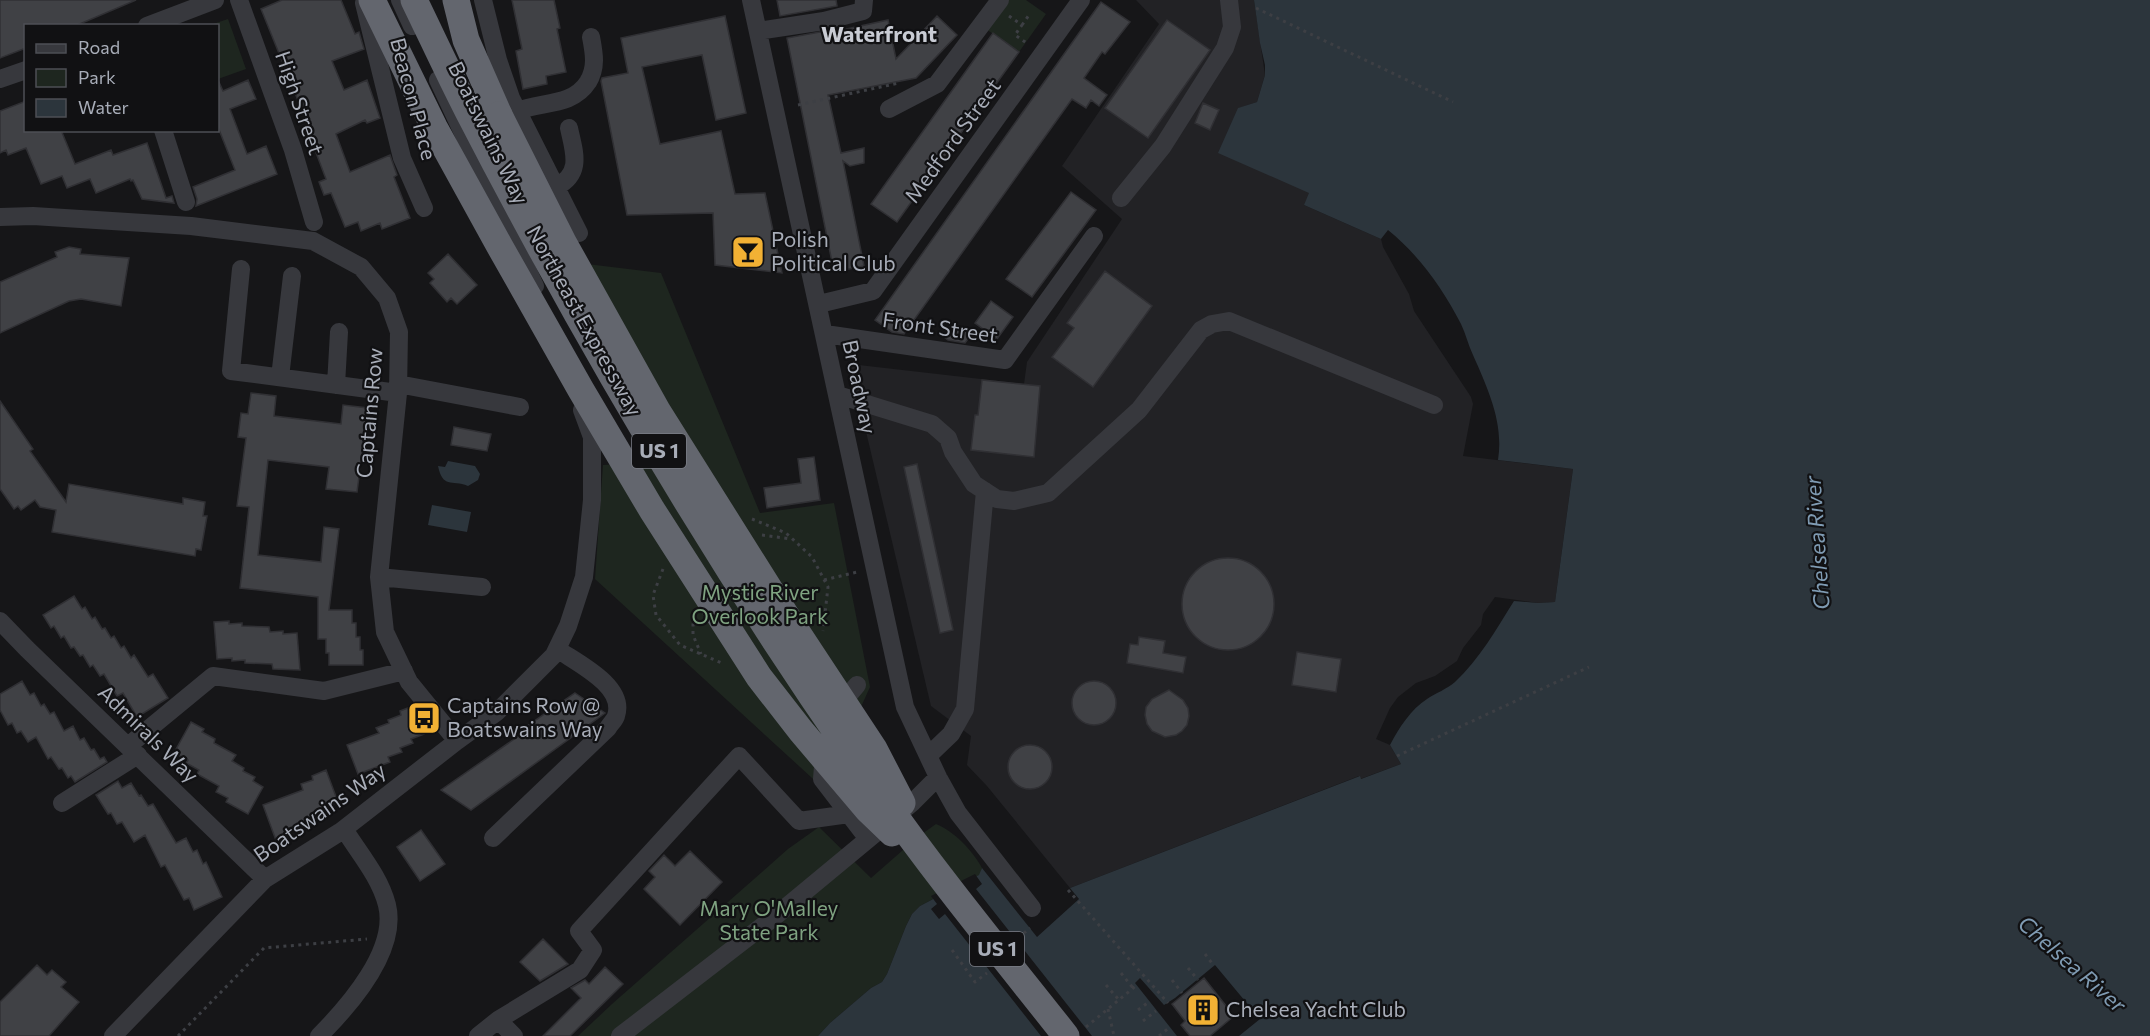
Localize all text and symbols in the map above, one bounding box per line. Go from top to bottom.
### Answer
district label: Waterfront [821,20,937,47]
legend [24,24,219,132]
street label: Beacon Place [386,35,443,162]
text: Road [78,36,120,58]
street label: High Street [271,47,330,158]
street label: Boatswains Way [444,57,535,208]
text: Park [78,66,116,88]
street label: Medford Street [898,73,1005,207]
text: Water [78,96,129,118]
street label: Northeast Expressway [523,221,648,420]
place label: Polish Political Club [771,226,896,275]
bar icon: Polish Political Club [730,234,766,270]
street label: Front Street [881,306,1000,347]
street label: Broadway [838,337,883,436]
street label: Captains Row [350,347,387,479]
road number: US 1 [632,434,686,468]
water label: Chelsea River [1798,474,1835,611]
park label: Mystic River Overlook Park [692,579,828,628]
street label: Admirals Way [94,679,205,787]
place label: Captains Row @ Boatswains Way [447,692,603,741]
bus stop icon: Captains Row @ Boatswains Way [406,700,442,736]
street label: Boatswains Way [248,757,390,867]
park label: Mary O'Malley State Park [700,895,839,944]
water label: Chelsea River [2013,909,2133,1019]
road number: US 1 [970,932,1024,966]
building icon: Chelsea Yacht Club [1185,992,1221,1028]
place label: Chelsea Yacht Club [1226,996,1406,1021]

